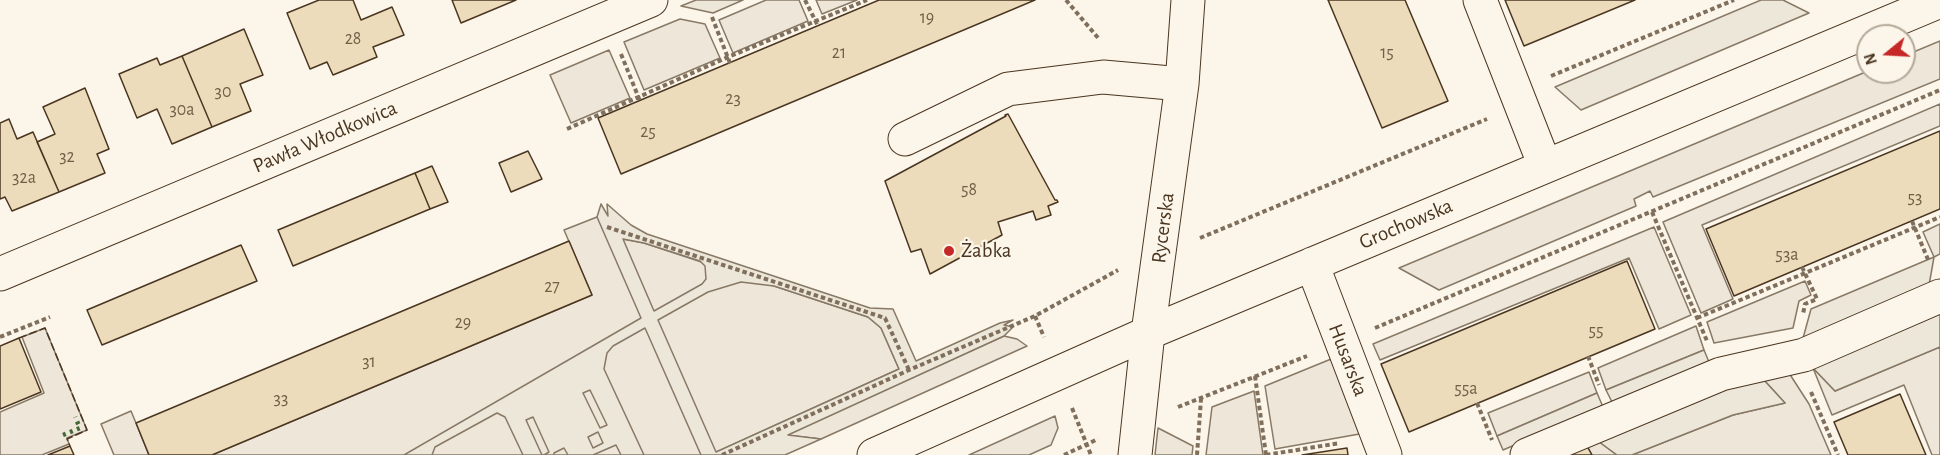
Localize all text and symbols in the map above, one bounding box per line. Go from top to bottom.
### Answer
house number: 19 [920,7,934,29]
north arrow [1856,24,1916,84]
house number: 28 [345,28,361,50]
house number: 21 [832,42,846,64]
house number: 15 [1380,42,1394,64]
text: N [1861,51,1880,67]
house number: 30 [215,81,231,103]
house number: 23 [725,88,741,110]
street label: Pawła Włodkowica [249,95,401,179]
house number: 30a [169,99,195,121]
house number: 25 [640,121,656,143]
house number: 32 [59,146,75,168]
house number: 32a [12,167,36,189]
house number: 58 [961,179,977,201]
house number: 53 [1908,187,1922,209]
street label: Rycerska [1146,191,1180,265]
street label: Grochowska [1355,193,1457,255]
place label: Żabka [961,238,1011,264]
marker: Żabka [942,244,956,258]
house number: 53a [1775,244,1799,266]
house number: 27 [544,276,560,298]
house number: 29 [455,312,471,334]
street label: Husarska [1323,320,1373,400]
house number: 55 [1588,320,1604,342]
house number: 31 [362,351,376,373]
house number: 55a [1454,378,1478,400]
house number: 33 [274,388,288,410]

